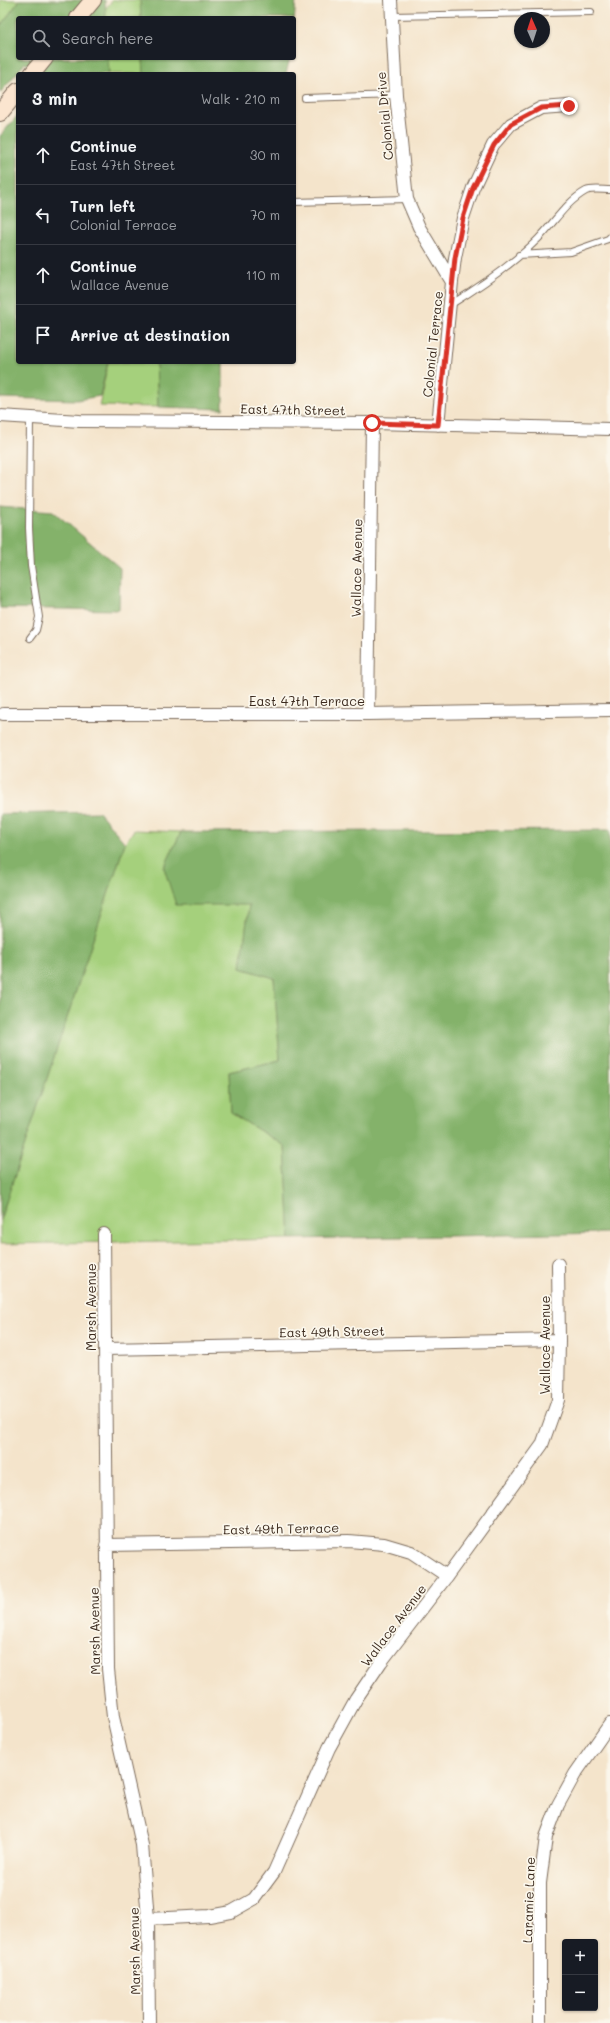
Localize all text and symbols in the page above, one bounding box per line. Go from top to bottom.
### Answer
north arrow [514,12,550,48]
search box [16,16,296,60]
icon: search [30,27,52,49]
text: Search here [62,28,153,48]
street label: Colonial Drive [372,71,396,161]
text: 3 min [32,87,77,109]
text: Walk · 210 m [201,90,280,107]
route end [560,97,578,115]
text: Continue [70,136,137,156]
icon: ahead [32,144,54,166]
text: 30 m [250,146,280,163]
text: East 47th Street [70,156,175,173]
text: Turn left [70,196,135,216]
icon: left [32,204,54,226]
text: 70 m [250,206,280,223]
text: Colonial Terrace [70,216,177,233]
text: Continue [70,256,137,276]
icon: ahead [32,264,54,286]
text: 110 m [246,266,280,283]
text: Wallace Avenue [70,276,169,293]
street label: Colonial Terrace [418,290,446,398]
icon: arrive [32,324,54,346]
text: Arrive at destination [70,325,230,345]
street label: East 47th Street [240,400,346,418]
route start [363,414,381,432]
street label: Wallace Avenue [347,518,365,618]
street label: East 47th Terrace [249,692,365,709]
street label: Marsh Avenue [82,1263,99,1351]
street label: Wallace Avenue [536,1296,553,1394]
street label: East 49th Street [279,1322,385,1340]
street label: East 49th Terrace [223,1518,339,1538]
street label: Wallace Avenue [356,1580,430,1670]
street label: Marsh Avenue [85,1587,103,1675]
street label: Laramie Lane [518,1857,538,1943]
street label: Marsh Avenue [125,1907,143,1995]
map controls [562,1939,598,2011]
button: + [562,1939,598,1975]
button: − [562,1975,598,2011]

